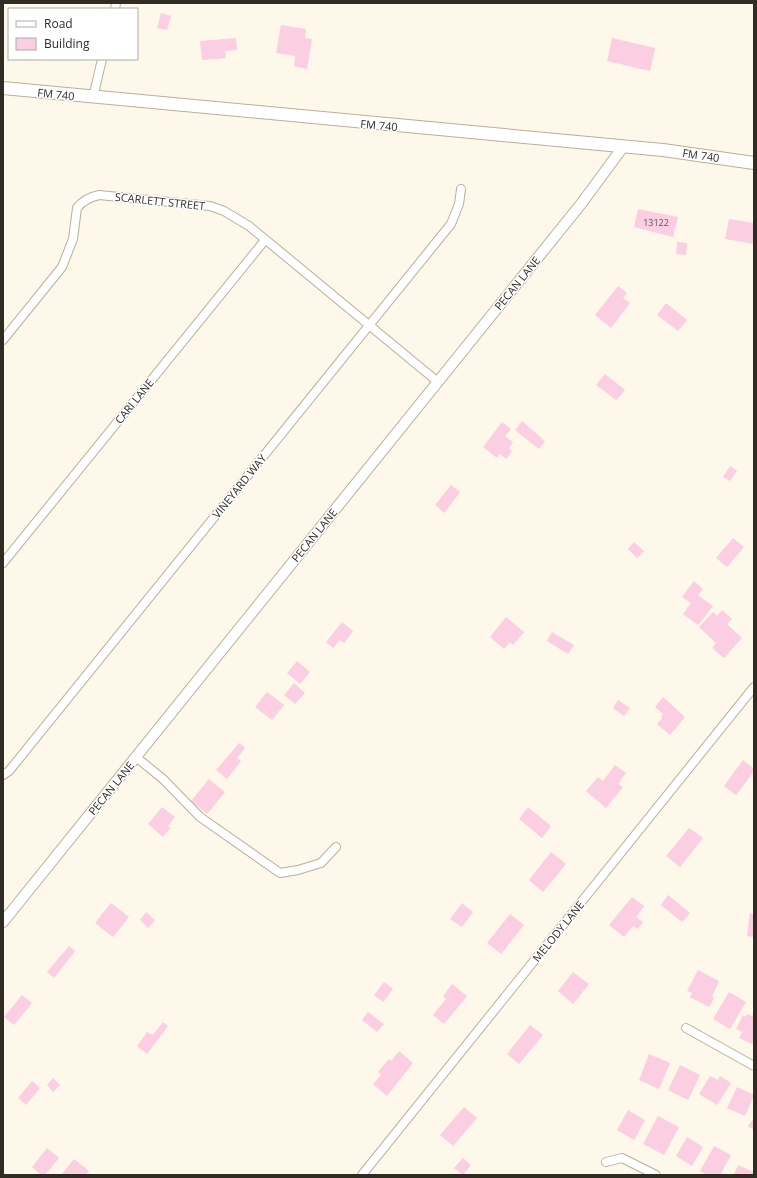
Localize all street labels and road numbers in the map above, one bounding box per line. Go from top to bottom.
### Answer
street label: FM 740 [37,85,75,103]
street label: FM 740 [360,116,398,134]
street label: FM 740 [681,145,721,165]
street label: SCARLETT STREET [114,189,206,213]
street label: PECAN LANE [491,253,543,313]
street label: CARI LANE [111,375,157,427]
street label: VINEYARD WAY [209,450,270,521]
street label: PECAN LANE [288,505,340,565]
street label: PECAN LANE [85,758,137,818]
street label: MELODY LANE [529,897,587,965]

